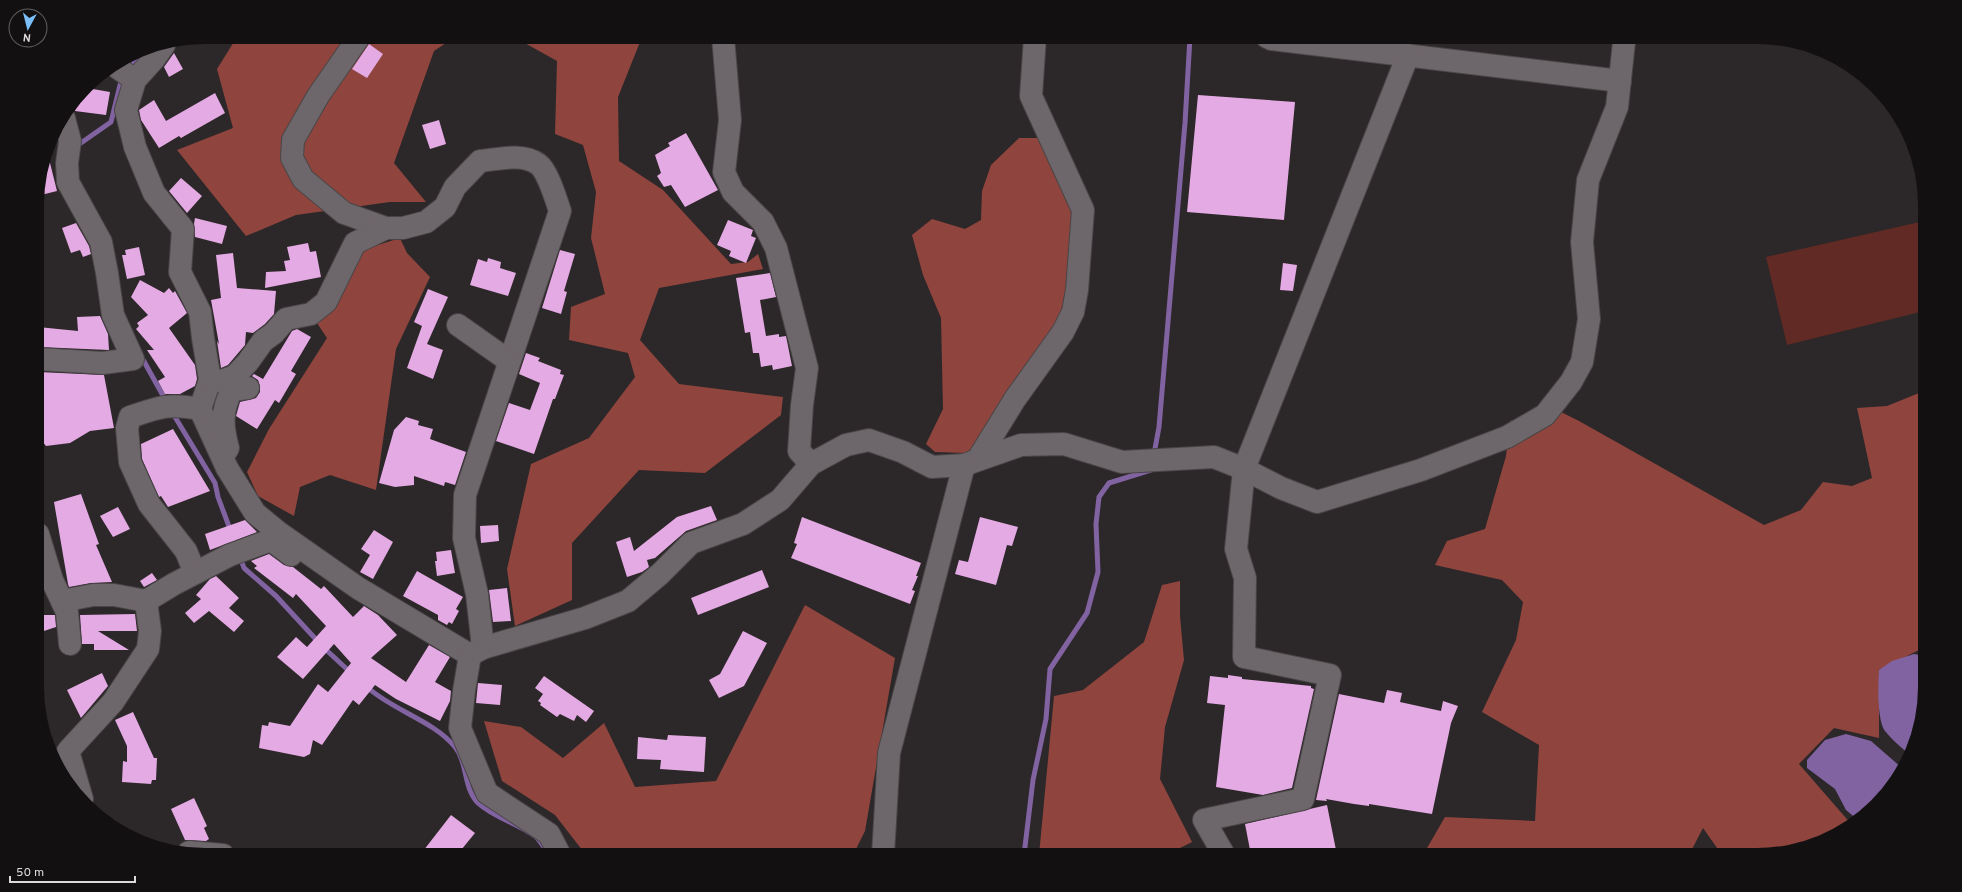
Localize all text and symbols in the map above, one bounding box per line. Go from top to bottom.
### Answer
north arrow [8,8,48,48]
text: N [22,30,32,44]
scale bar [10,858,135,884]
text: 50 m [16,865,44,881]

